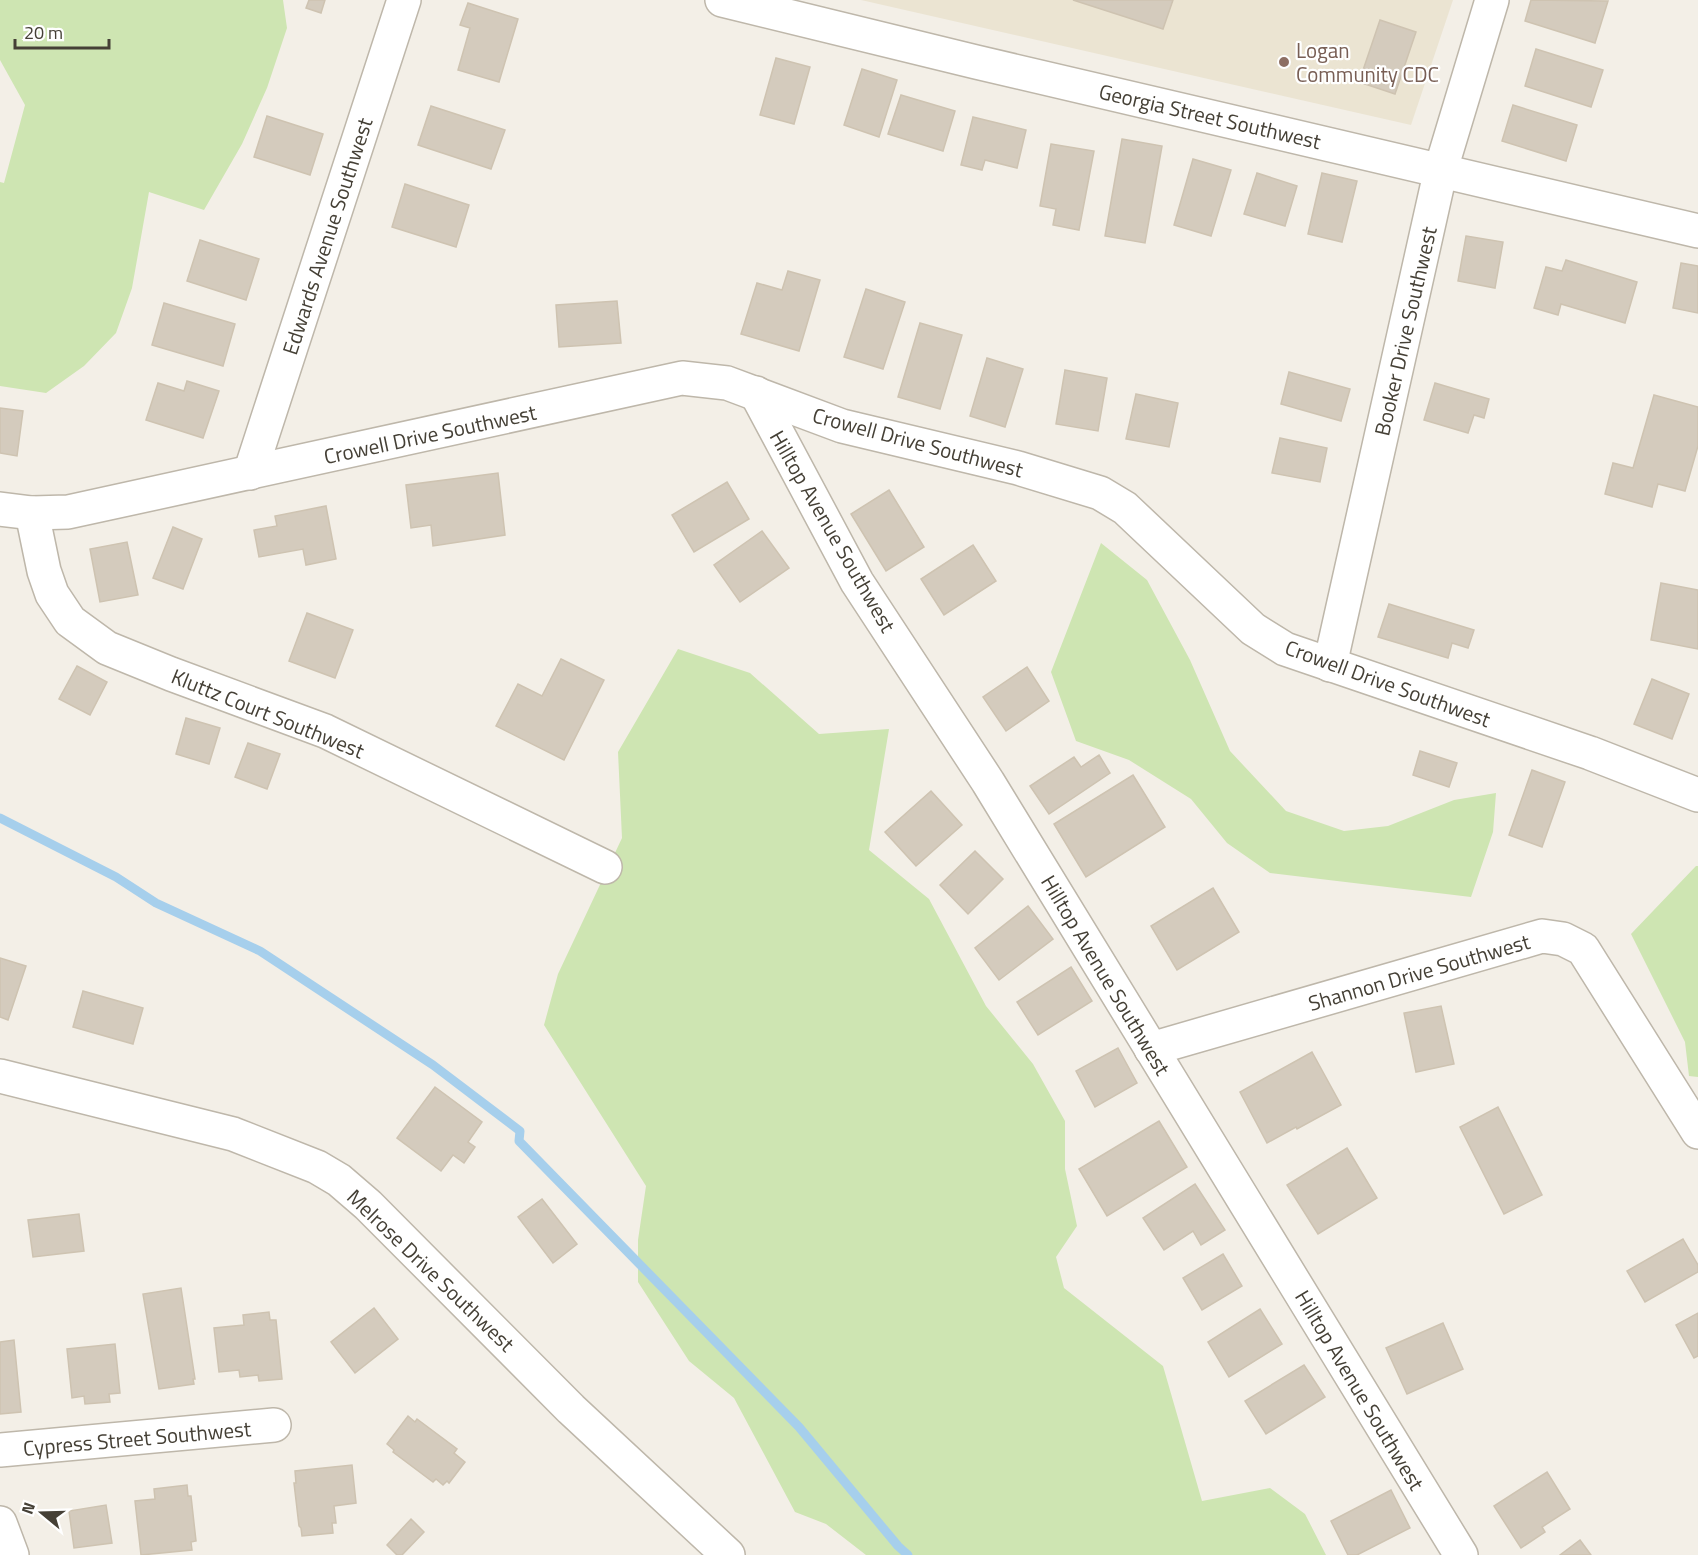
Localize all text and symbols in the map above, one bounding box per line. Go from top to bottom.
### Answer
scale bar [15,12,110,50]
text: 20 m [24,19,63,46]
place label: Logan Community CDC [1296,34,1439,90]
marker: Logan Community CDC [1277,55,1291,69]
street label: Georgia Street Southwest [1096,75,1325,157]
street label: Edwards Avenue Southwest [274,113,381,359]
street label: Booker Drive Southwest [1365,223,1445,439]
street label: Crowell Drive Southwest [321,396,540,472]
street label: Crowell Drive Southwest [809,399,1027,486]
street label: Hilltop Avenue Southwest [762,424,904,639]
street label: Crowell Drive Southwest [1281,631,1496,735]
street label: Kluttz Court Southwest [167,660,370,767]
street label: Hilltop Avenue Southwest [1033,869,1179,1082]
street label: Shannon Drive Southwest [1304,925,1534,1019]
street label: Melrose Drive Southwest [340,1181,523,1359]
street label: Hilltop Avenue Southwest [1287,1284,1433,1497]
street label: Cypress Street Southwest [22,1412,253,1464]
north arrow [12,1483,72,1543]
text: N [15,1499,41,1517]

